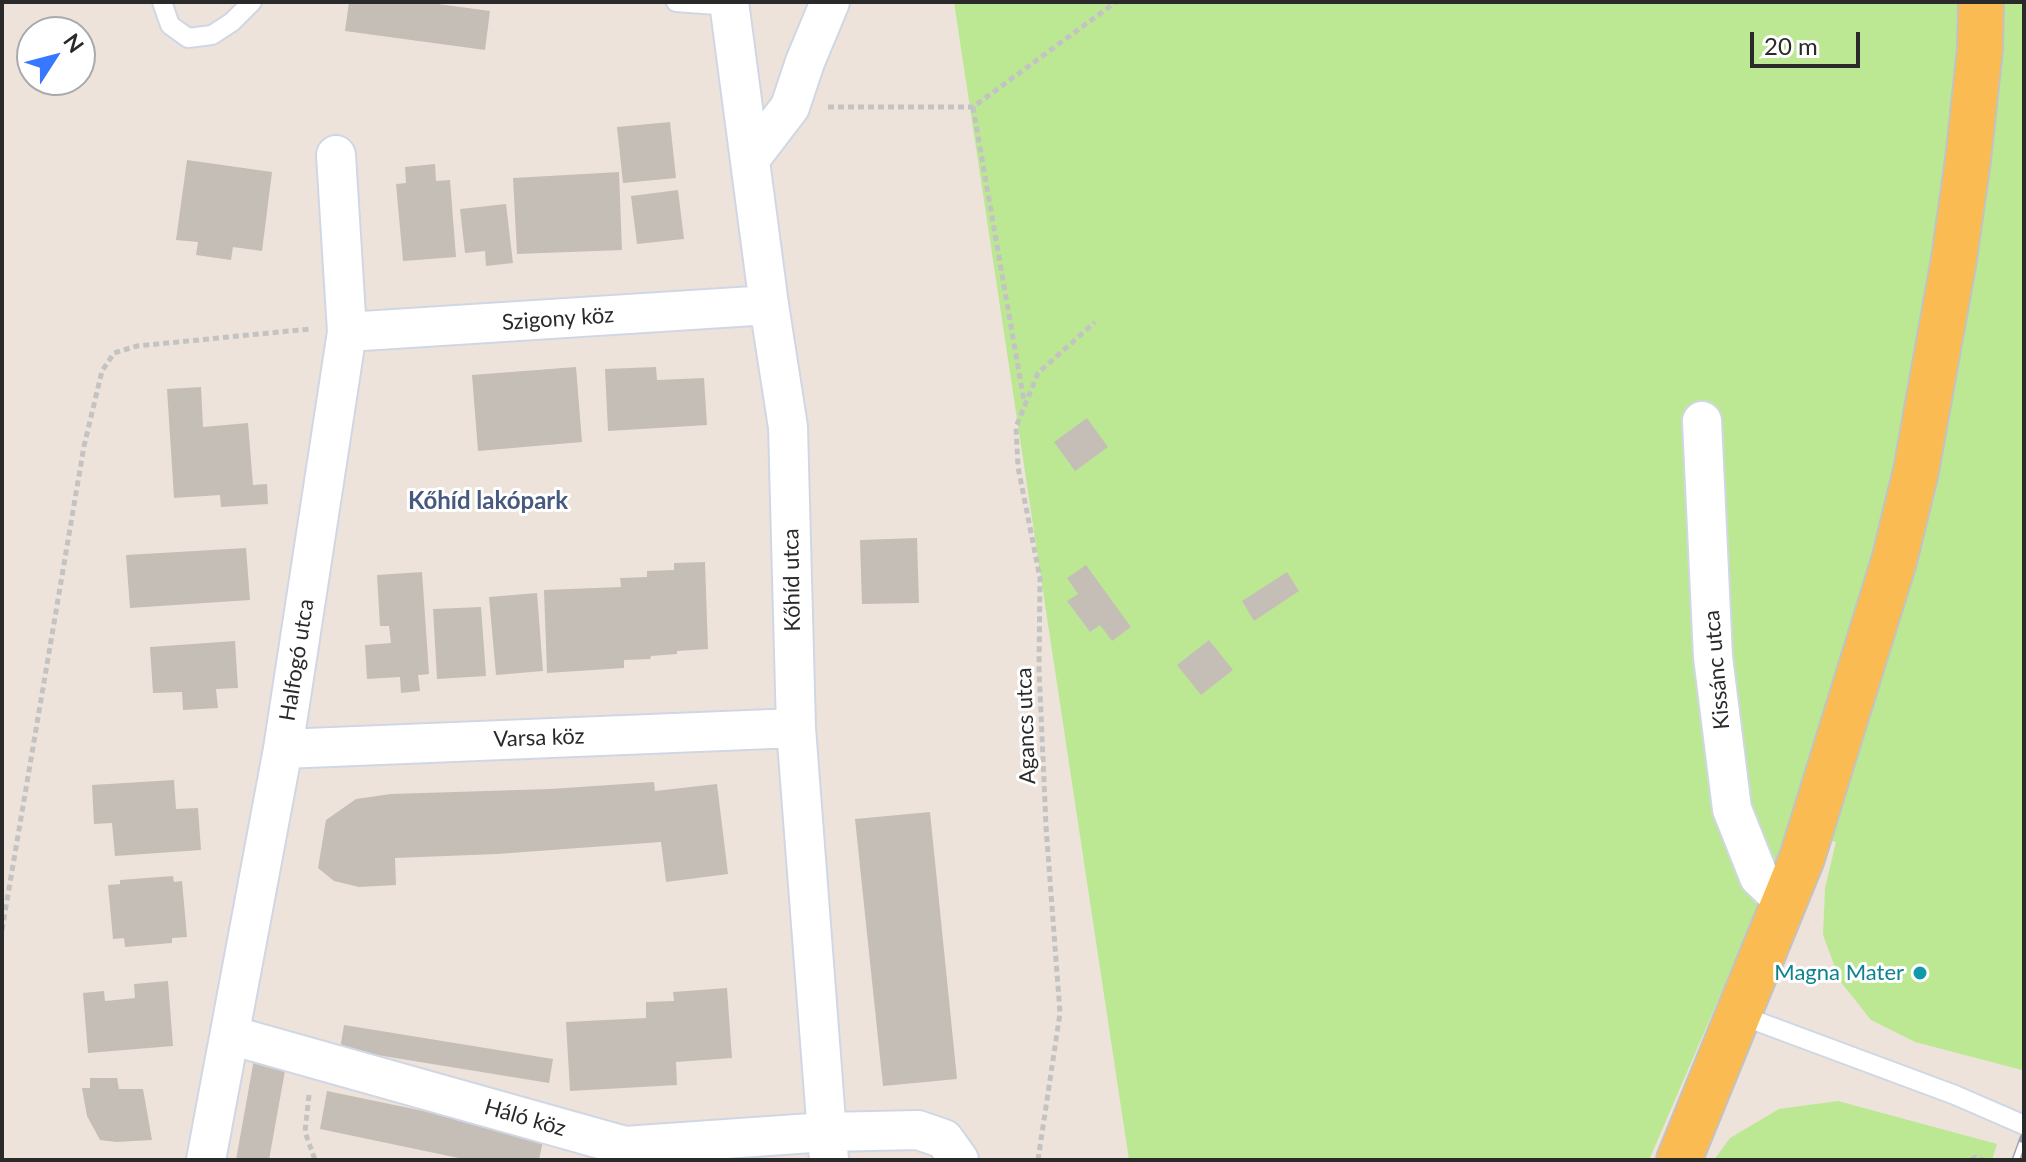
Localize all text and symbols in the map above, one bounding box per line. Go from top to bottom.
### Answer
north arrow [16,16,96,96]
scale bar [1754,16,1864,66]
text: N [58,28,90,58]
text: 20 m [1764,31,1818,60]
street label: Szigony köz [501,302,615,336]
district label: Kőhíd lakópark [408,487,568,515]
street label: Kőhíd utca [778,528,806,632]
street label: Halfogó utca [274,597,320,723]
street label: Kissánc utca [1699,609,1735,731]
street label: Agancs utca [1011,667,1041,785]
street label: Varsa köz [493,723,585,753]
place label: Magna Mater [1774,960,1904,986]
marker: Magna Mater [1911,964,1929,982]
street label: Háló köz [481,1094,569,1142]

